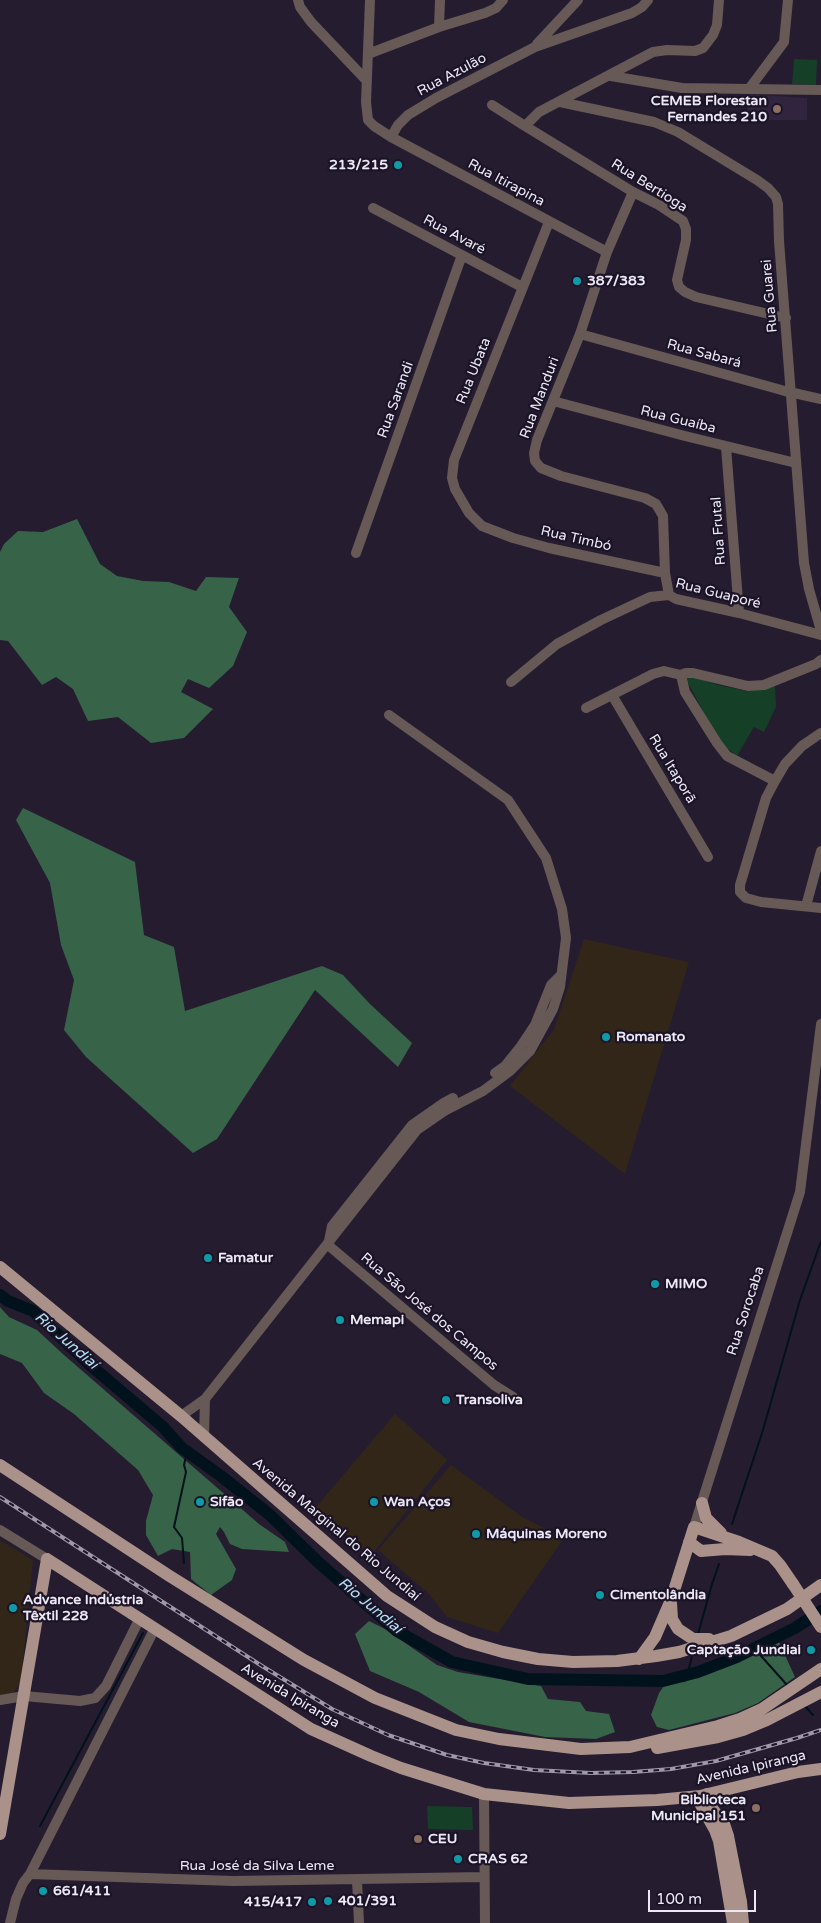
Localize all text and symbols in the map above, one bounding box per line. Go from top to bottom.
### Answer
street label: Rua Azulão [415,50,489,100]
place label: CEMEB Florestan Fernandes 210 [651,93,767,125]
marker: CEMEB Florestan Fernandes 210 [771,103,783,115]
street label: Rua Itirapina [465,156,547,210]
street label: Rua Bertioga [608,156,690,216]
place label: 213/215 [329,157,388,173]
marker: 213/215 [392,159,404,171]
street label: Rua Avaré [420,212,488,258]
street label: Rua Guarei [758,259,782,333]
place label: 387/383 [587,273,646,289]
marker: 387/383 [571,275,583,287]
street label: Rua Ubata [453,335,495,407]
street label: Rua Sabará [665,336,743,372]
street label: Rua Manduri [517,355,563,441]
street label: Rua Sarandi [374,359,418,441]
street label: Rua Guaíba [639,403,717,437]
street label: Rua Frutal [708,496,730,566]
street label: Rua Timbó [539,523,613,555]
street label: Rua Guaporé [674,575,762,613]
street label: Rua Itaporã [645,731,699,807]
place label: Romanato [616,1029,685,1045]
marker: Romanato [600,1031,612,1043]
place label: Famatur [218,1250,273,1266]
street label: Rua São José dos Campos [357,1250,501,1374]
marker: Famatur [202,1252,214,1264]
street label: Rua Sorocaba [724,1264,768,1358]
place label: MIMO [665,1276,707,1292]
marker: MIMO [649,1278,661,1290]
water label: Rio Jundiaí [31,1309,101,1373]
place label: Memapi [350,1312,404,1328]
marker: Memapi [334,1314,346,1326]
place label: Transoliva [456,1392,523,1408]
marker: Transoliva [440,1394,452,1406]
street label: Avenida Marginal do Rio Jundiaí [249,1455,423,1605]
place label: Sifão [210,1494,243,1510]
place label: Wan Aços [384,1494,451,1510]
marker: Sifão [194,1496,206,1508]
marker: Wan Aços [368,1496,380,1508]
place label: Máquinas Moreno [486,1526,607,1542]
marker: Máquinas Moreno [470,1528,482,1540]
water label: Rio Jundiaí [334,1574,406,1638]
place label: Cimentolândia [610,1587,706,1603]
marker: Cimentolândia [594,1589,606,1601]
place label: Advance Indústria Têxtil 228 [23,1592,143,1624]
marker: Advance Indústria Têxtil 228 [7,1602,19,1614]
place label: Captação Jundiai [687,1642,801,1658]
marker: Captação Jundiai [805,1644,817,1656]
street label: Avenida Ipiranga [238,1660,342,1732]
street label: Avenida Ipiranga [694,1747,808,1789]
place label: Biblioteca Municipal 151 [651,1792,746,1824]
marker: Biblioteca Municipal 151 [750,1802,762,1814]
place label: CEU [428,1831,457,1847]
marker: CEU [412,1833,424,1845]
place label: CRAS 62 [468,1851,528,1867]
marker: CRAS 62 [452,1853,464,1865]
street label: Rua José da Silva Leme [180,1858,334,1874]
scale bar [651,1880,758,1912]
place label: 661/411 [53,1883,111,1899]
marker: 661/411 [37,1885,49,1897]
text: 100 m [656,1890,702,1908]
place label: 401/391 [338,1893,397,1909]
place label: 415/417 [244,1894,302,1910]
marker: 401/391 [322,1895,334,1907]
marker: 415/417 [306,1896,318,1908]

